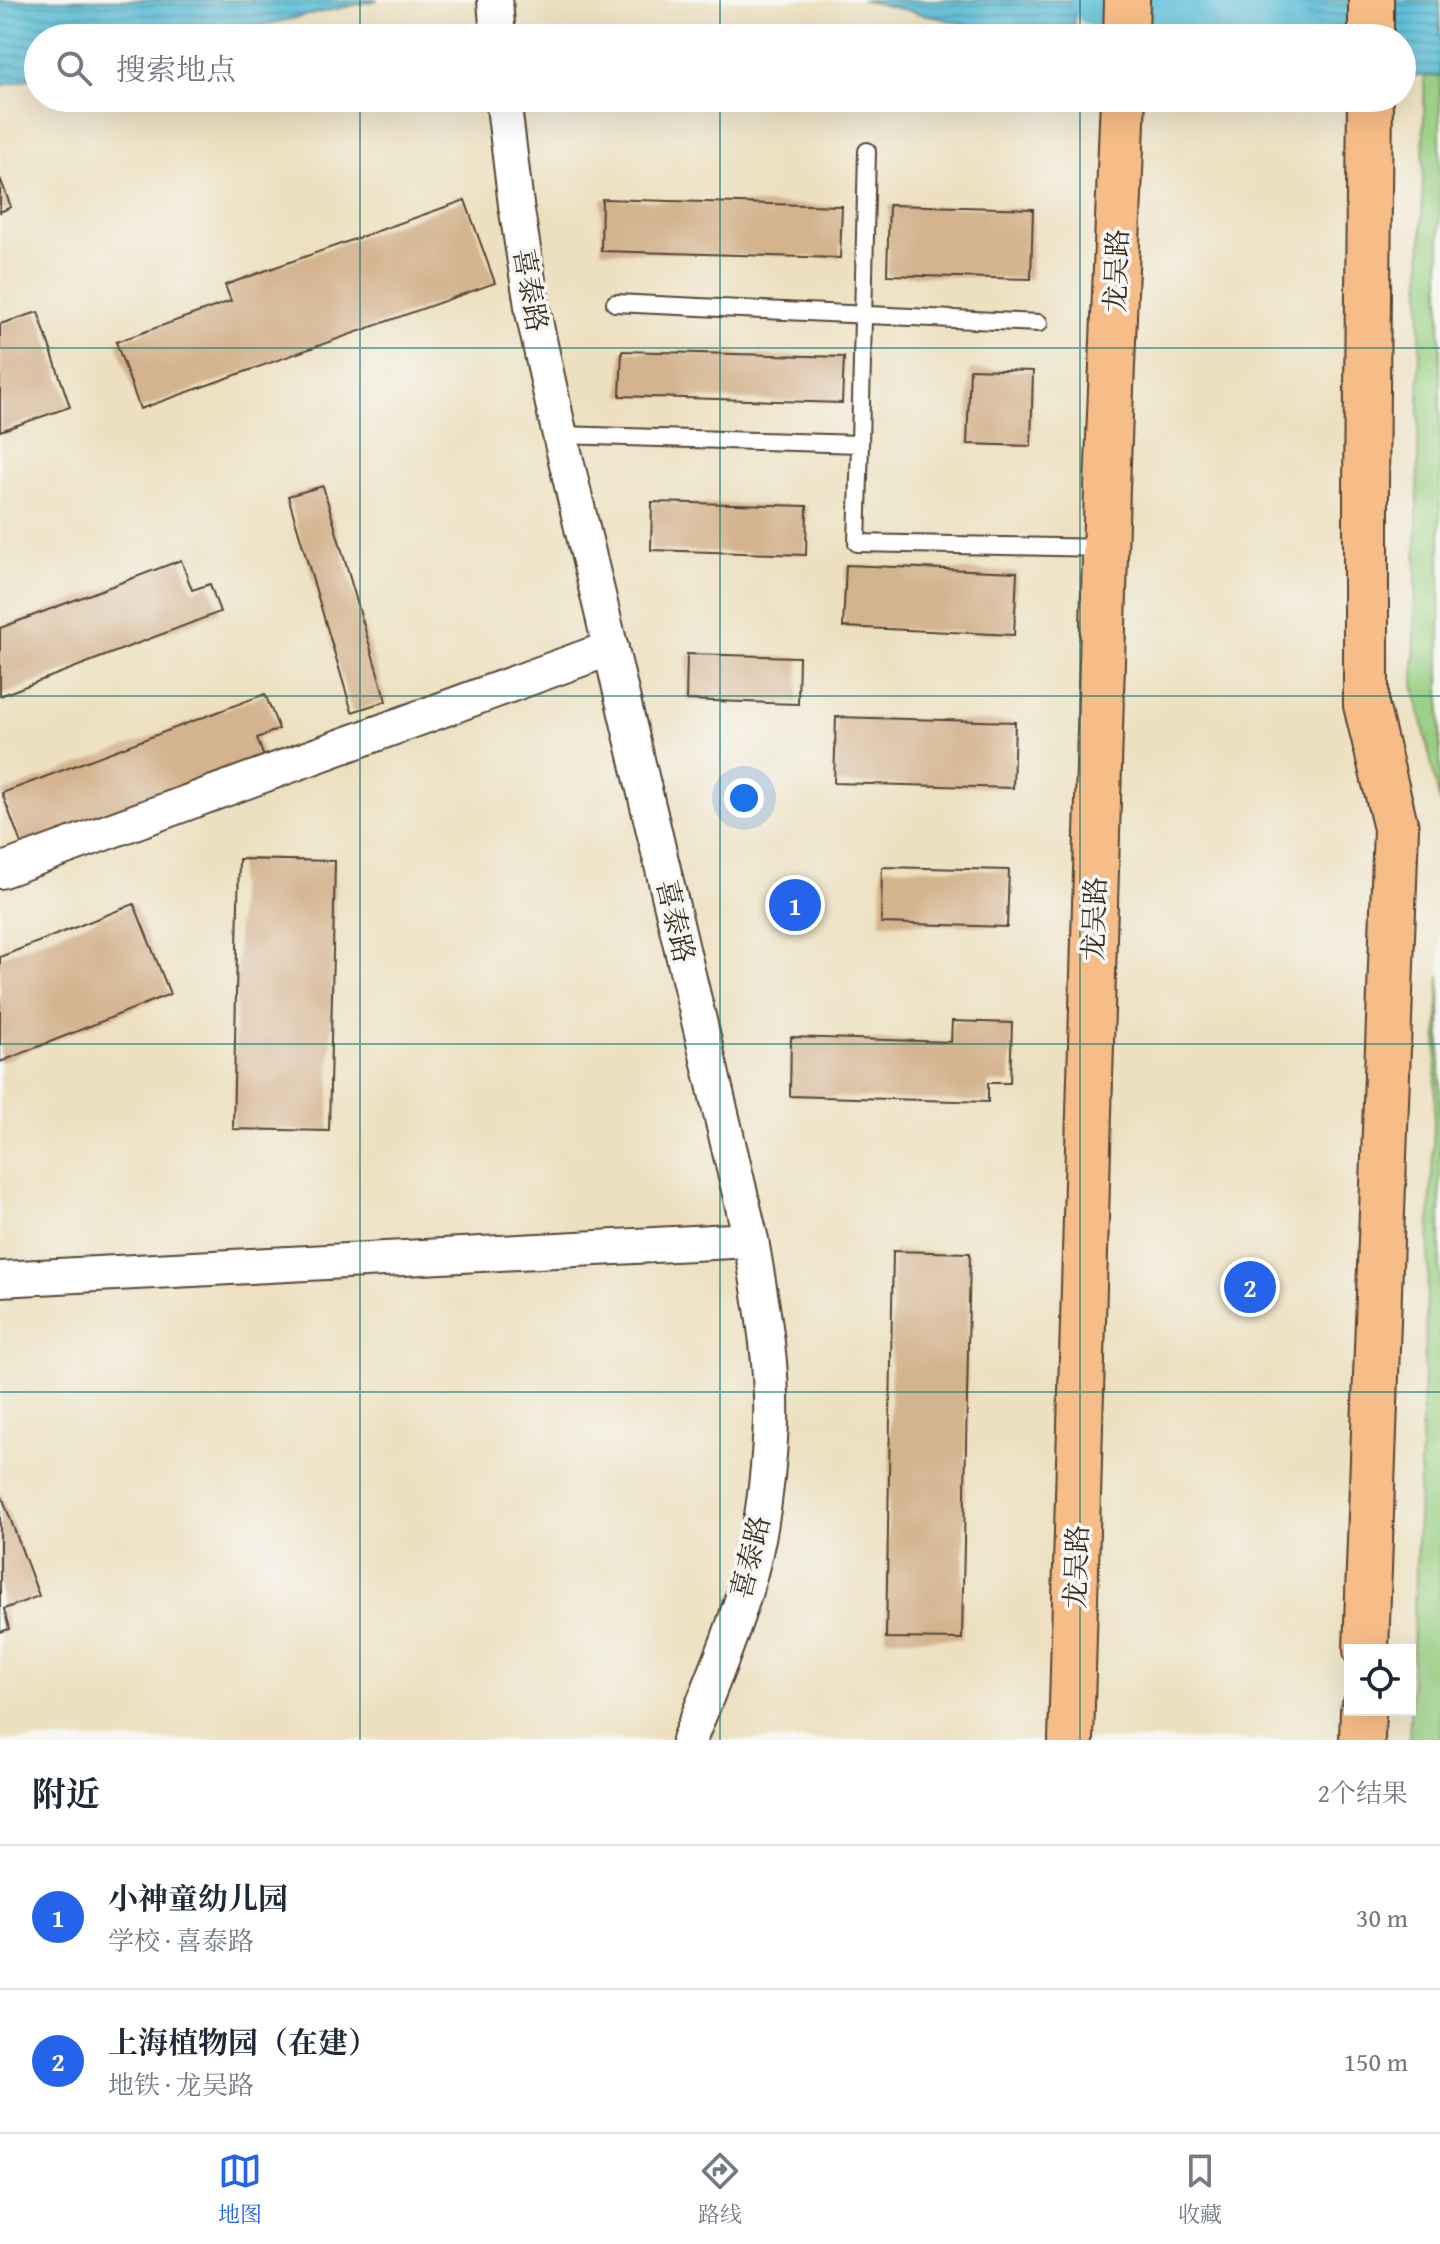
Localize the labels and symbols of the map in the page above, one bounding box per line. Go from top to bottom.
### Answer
street label: 龙吴路 [1094,228,1137,314]
street label: 喜泰路 [504,245,559,335]
your location [724,778,764,818]
street label: 喜泰路 [647,875,706,966]
pin: 1 [769,875,821,935]
street label: 龙吴路 [1072,876,1115,962]
pin: 2 [1224,1257,1276,1317]
street label: 喜泰路 [719,1511,780,1603]
street label: 龙吴路 [1054,1524,1097,1610]

